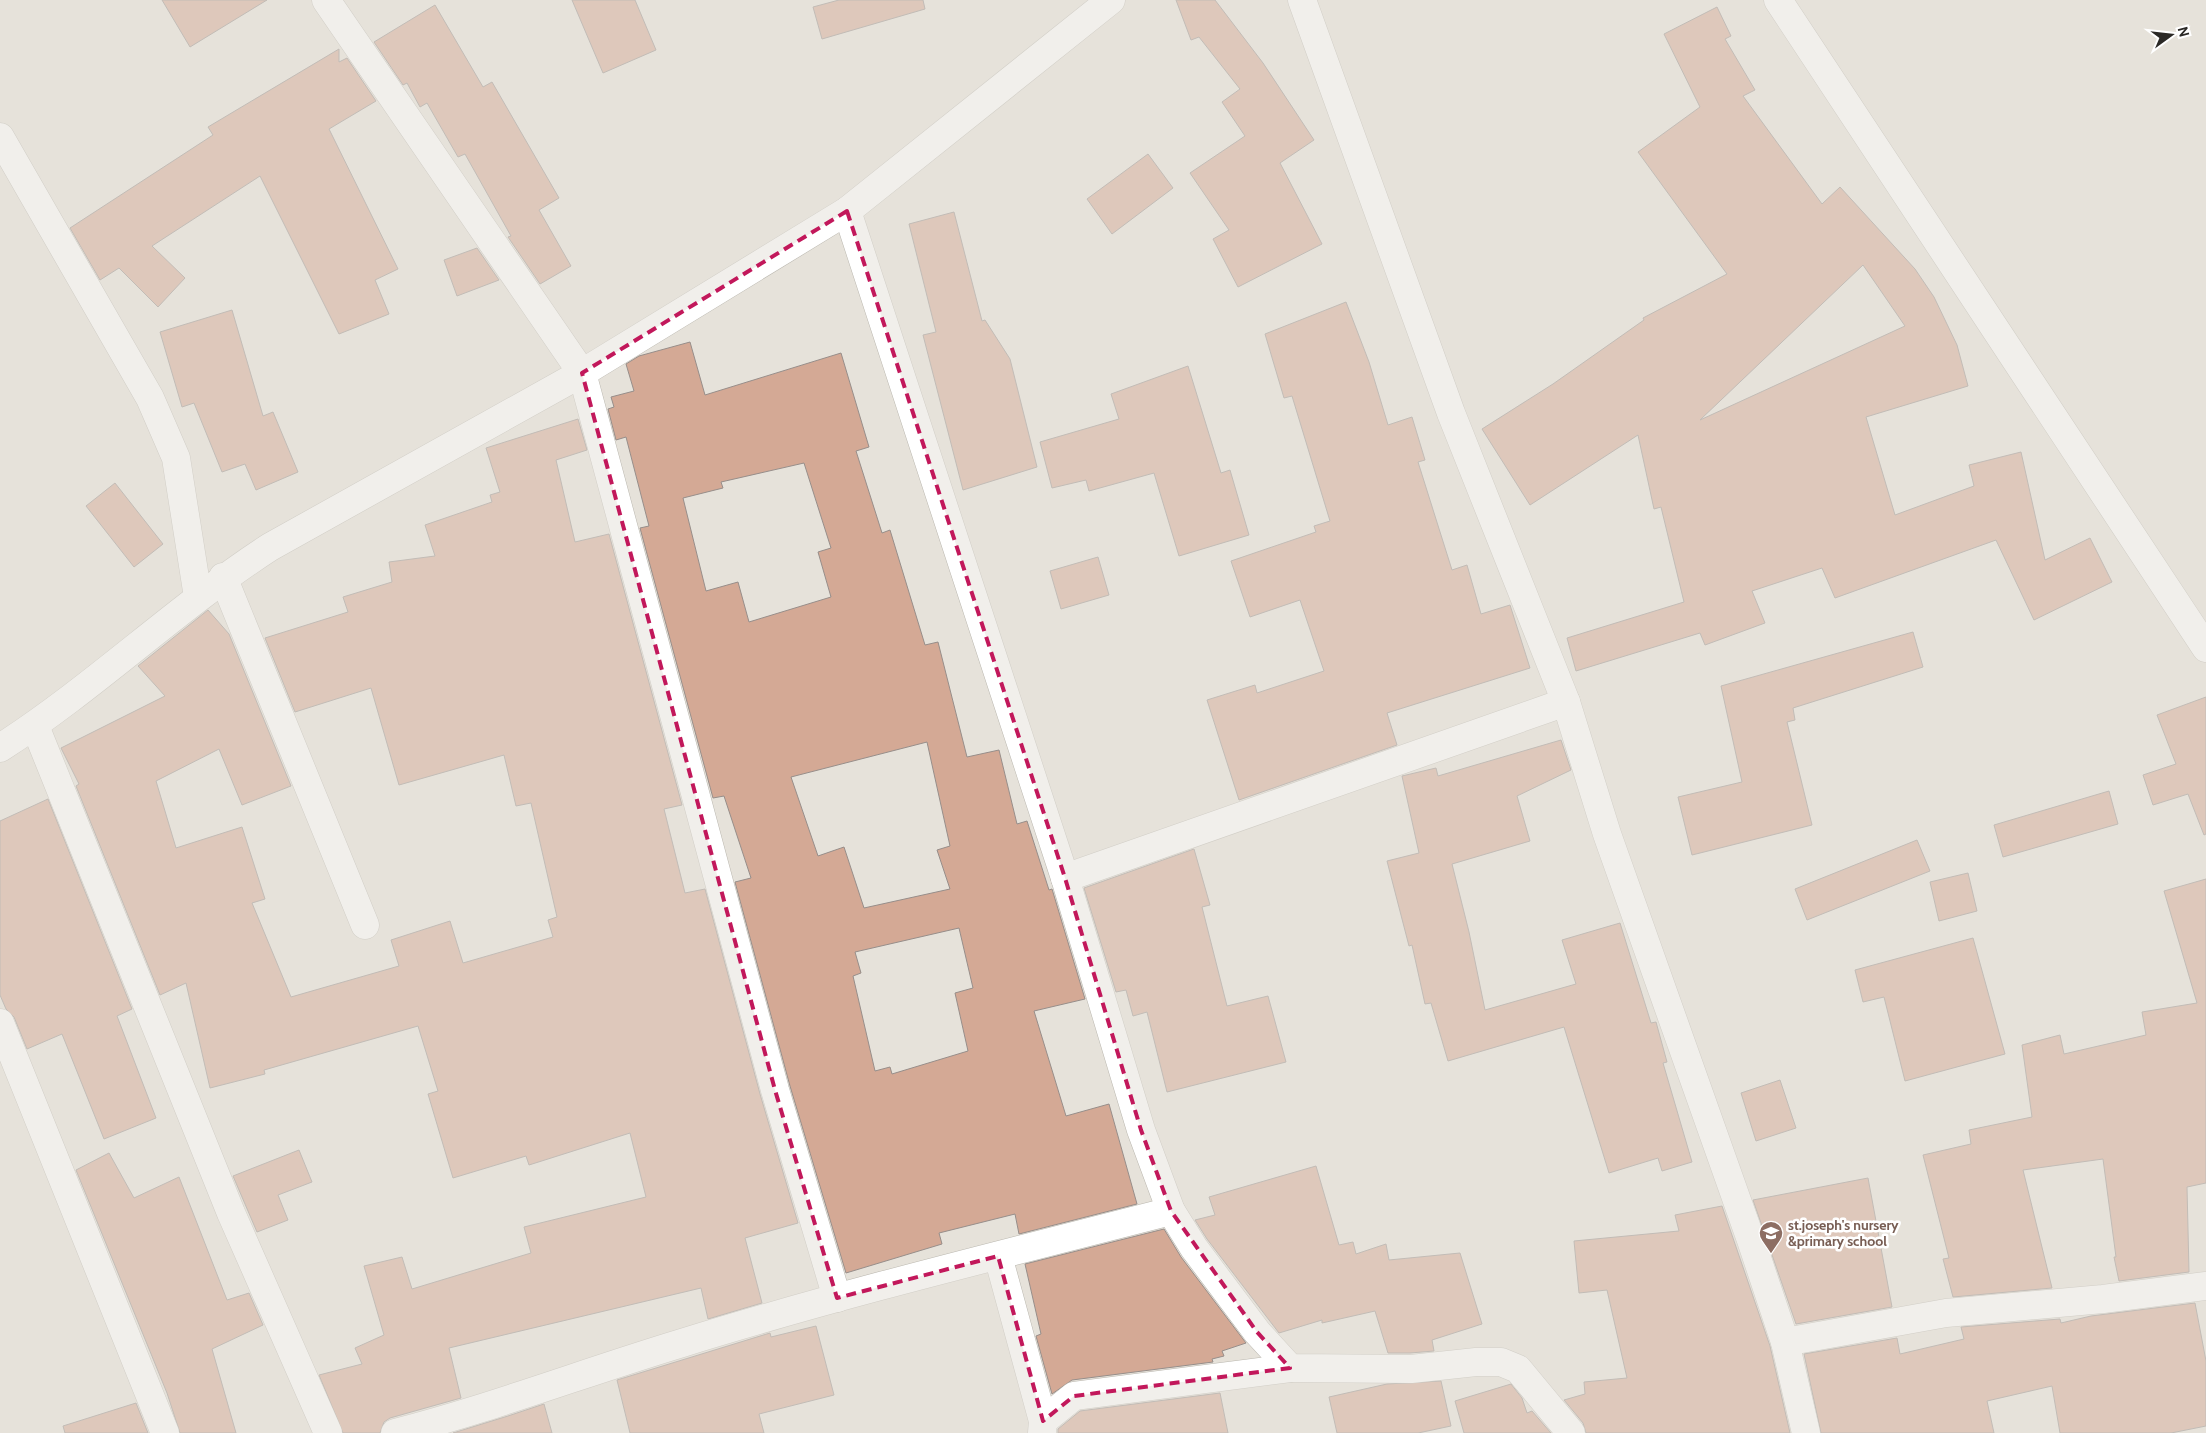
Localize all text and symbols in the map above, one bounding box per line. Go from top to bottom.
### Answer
north arrow [2146,10,2196,60]
text: N [2174,25,2194,39]
place label: st.joseph's nursery &primary school [1788,1216,1899,1250]
school or university icon: st.joseph's nursery &primary school [1758,1220,1784,1254]

